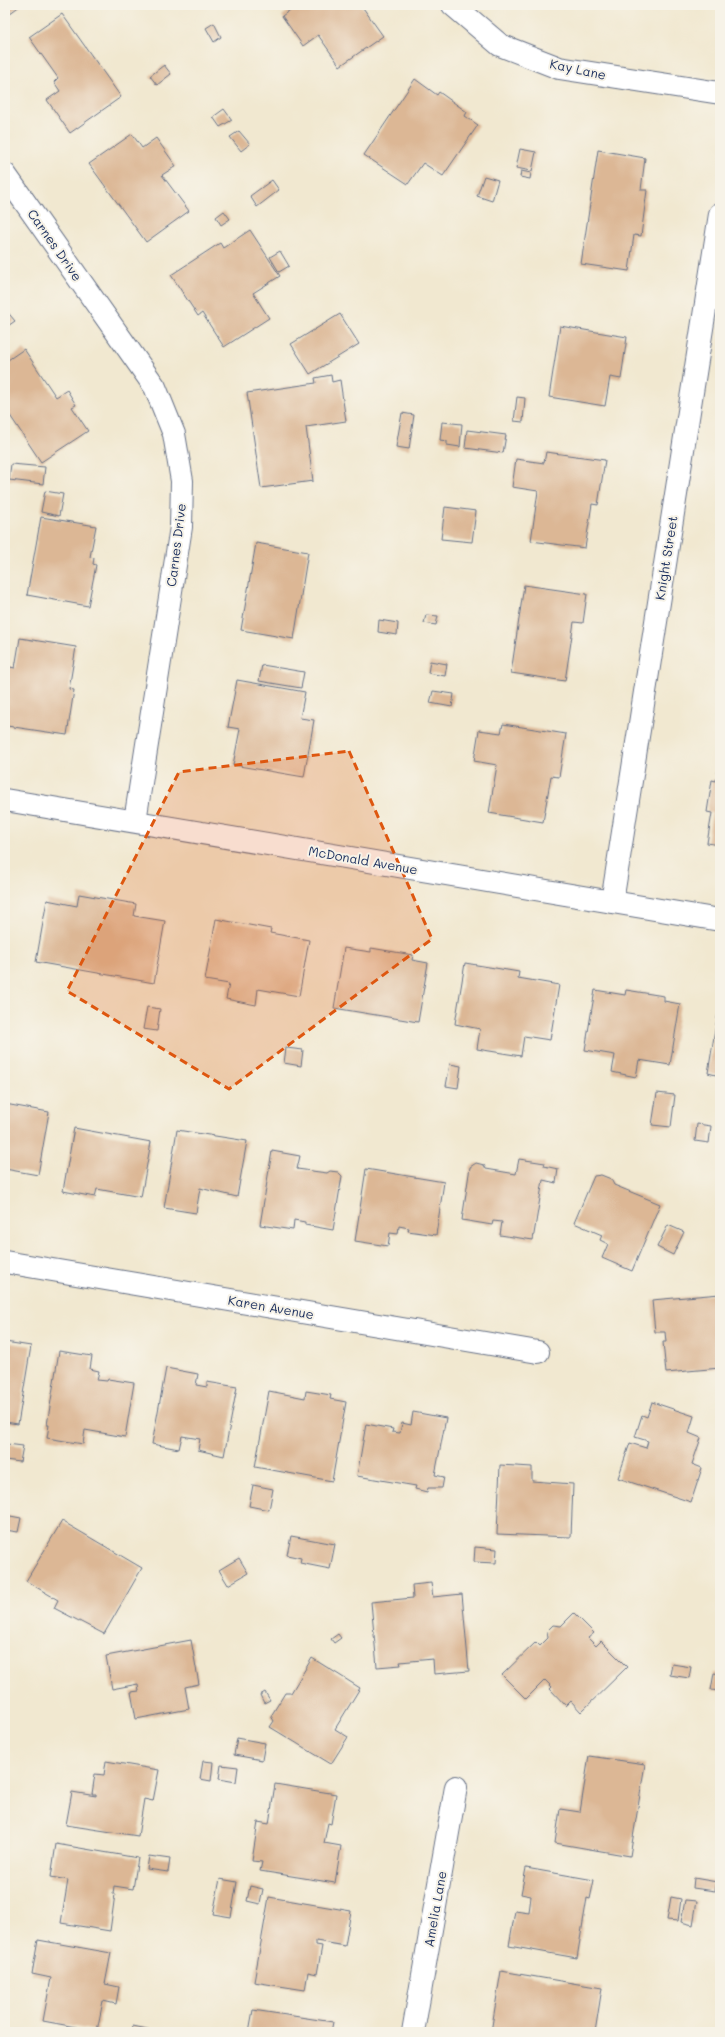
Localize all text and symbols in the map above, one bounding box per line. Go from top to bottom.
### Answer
street label: Kay Lane [548,54,608,83]
street label: Carnes Drive [24,205,86,284]
street label: Carnes Drive [162,502,189,588]
street label: Knight Street [650,514,681,601]
street label: McDonald Avenue [307,842,419,877]
street label: Karen Avenue [227,1291,315,1322]
street label: Amelia Lane [419,1869,450,1948]

